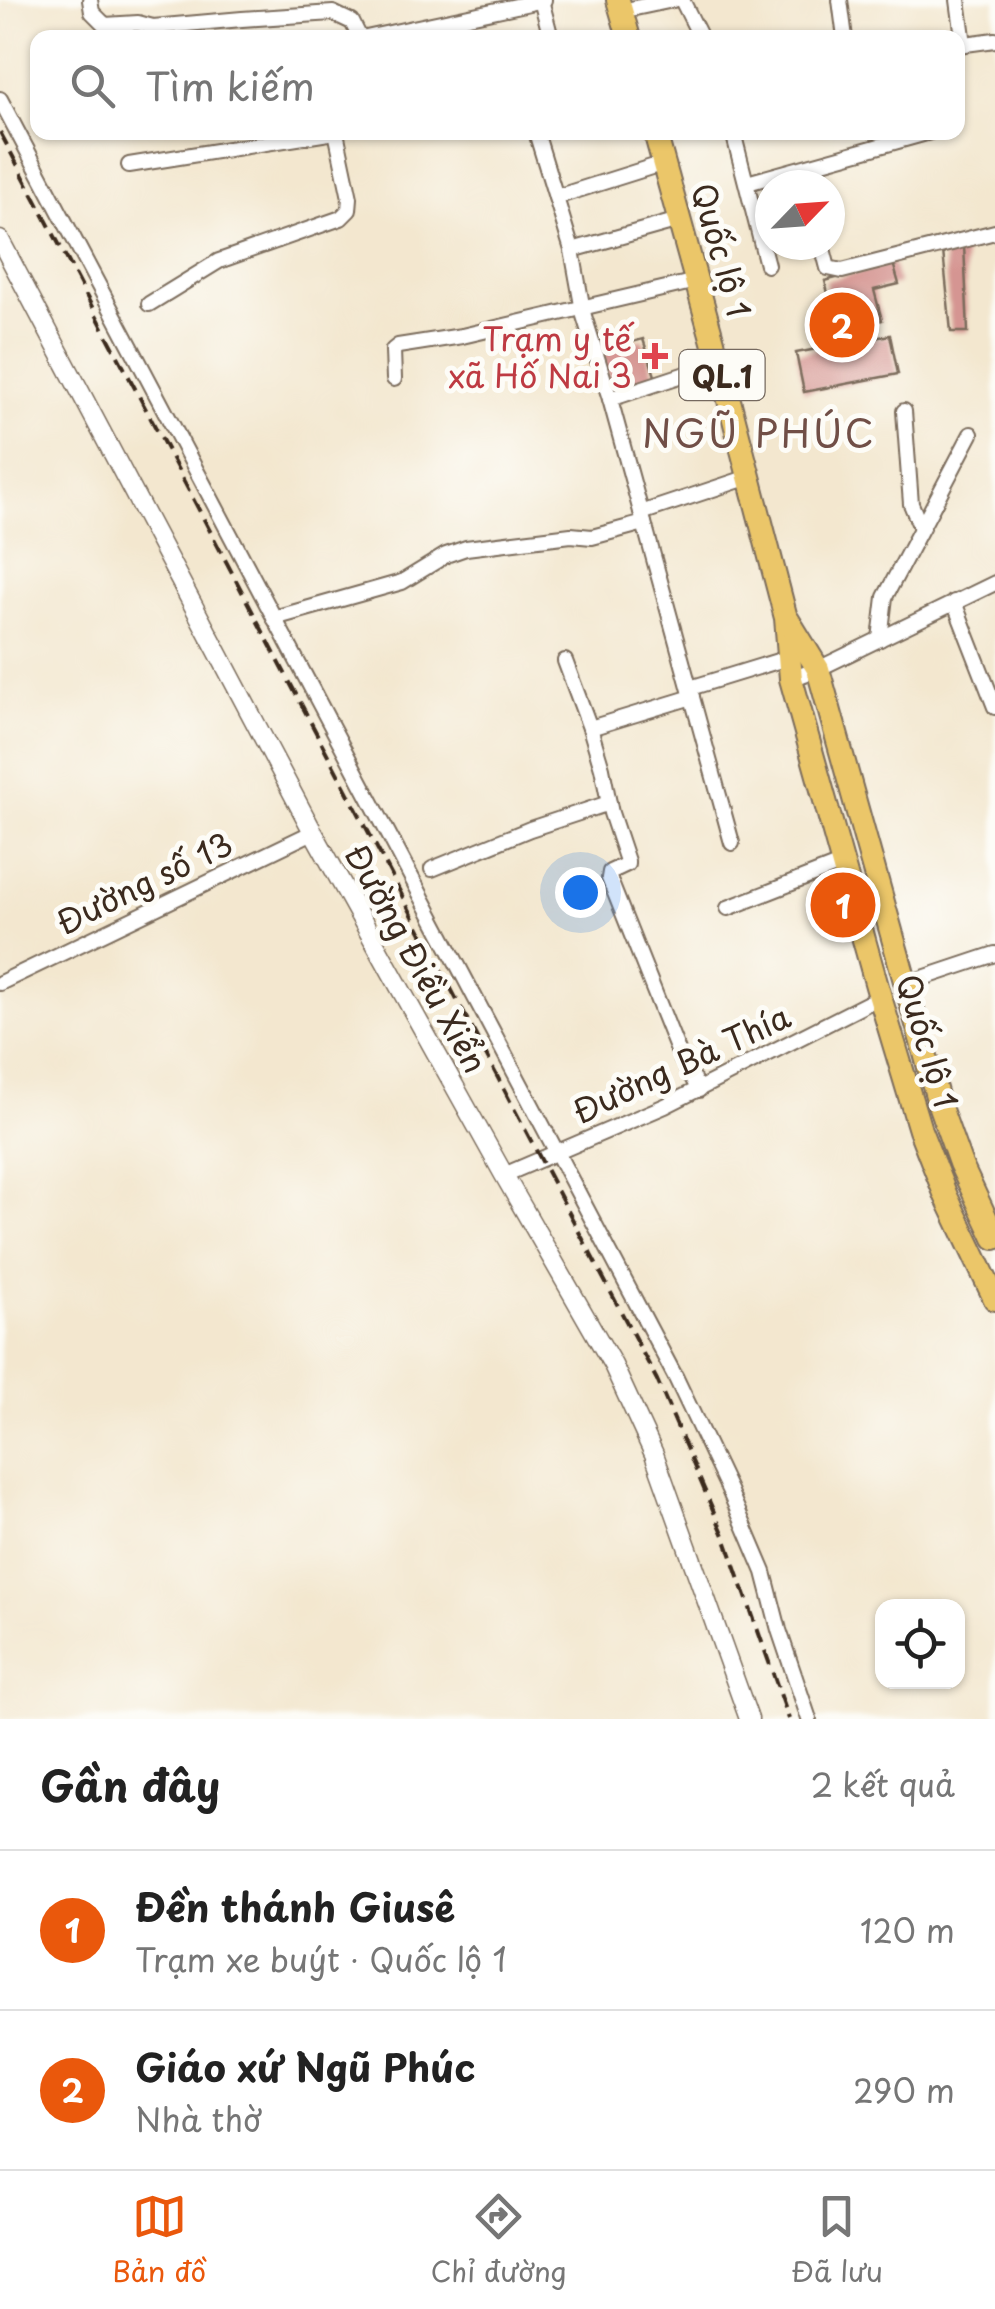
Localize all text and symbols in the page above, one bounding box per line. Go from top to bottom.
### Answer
search box [30,30,965,140]
text: Tìm kiếm [145,57,315,114]
icon: search [65,58,120,113]
north arrow [755,170,845,260]
street label: Quốc lộ 1 [680,177,764,323]
pin: 2 [810,288,874,362]
place label: Trạm y tế xã Hố Nai 3 [448,314,635,399]
marker: Trạm y tế xã Hố Nai 3 [642,343,668,369]
road number: QL.1 [680,350,764,400]
district label: NGŨ PHÚC [642,404,876,461]
street label: Đường số 13 [48,819,240,945]
street label: Đường Điều Xiển [334,835,500,1081]
your location [555,867,606,918]
pin: 1 [810,868,876,942]
street label: Quốc lộ 1 [885,968,971,1114]
street label: Đường Bà Thía [564,992,798,1134]
map controls [875,1599,965,1689]
button: locate [875,1599,965,1689]
text: Gần đây [40,1753,220,1816]
text: 2 kết quả [811,1760,955,1808]
text: Đền thánh Giusê [135,1878,455,1935]
text: 1 [65,1906,80,1954]
text: 120 m [860,1906,955,1954]
text: Trạm xe buýt · Quốc lộ 1 [135,1935,507,1983]
text: Giáo xứ Ngũ Phúc [135,2038,475,2095]
text: 2 [61,2066,84,2114]
text: 290 m [853,2066,955,2114]
text: Nhà thờ [135,2095,261,2143]
tab: Bản đồ [112,2189,206,2292]
tab: Chỉ đường [431,2189,567,2292]
tab: Đã lưu [791,2189,883,2292]

